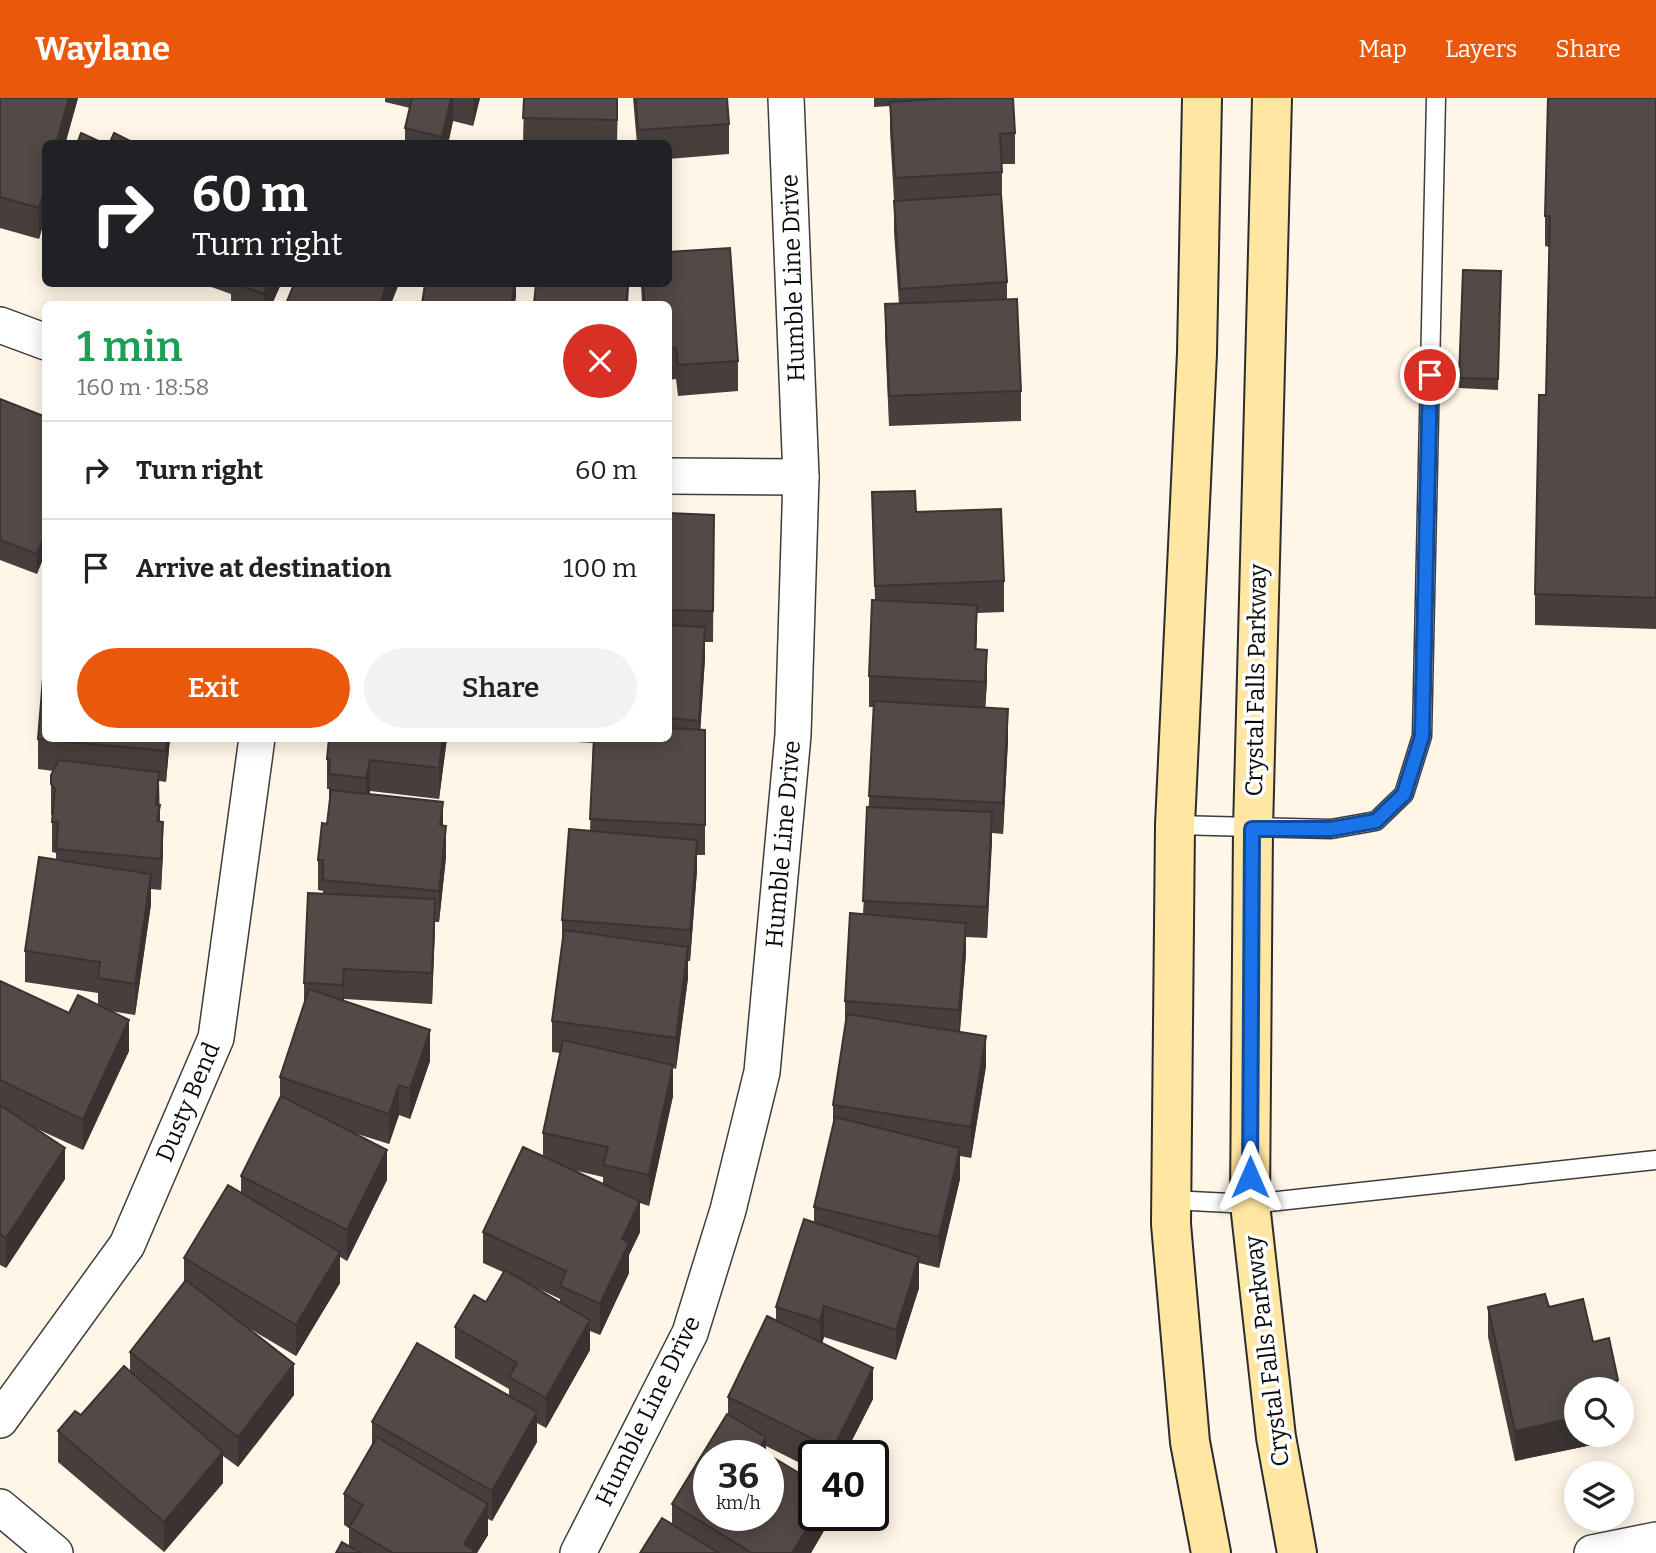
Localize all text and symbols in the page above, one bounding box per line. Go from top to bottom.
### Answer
text: Waylane [35,29,170,69]
text: Map [1359,35,1407,63]
text: Layers [1445,35,1517,63]
text: Share [1555,35,1621,63]
text: 60 m [192,165,308,224]
icon: right [77,168,168,259]
street label: Humble Line Drive [775,174,811,382]
text: Turn right [192,225,343,263]
text: 1 min [77,322,183,372]
button: close [563,324,637,398]
pin [1400,345,1460,405]
icon: arrive [1411,356,1449,394]
text: 160 m · 18:58 [77,373,209,401]
icon: right [77,451,115,489]
text: Turn right [136,455,263,486]
text: 60 m [575,455,637,486]
icon: arrive [77,549,115,587]
text: Arrive at destination [136,553,391,584]
text: 100 m [563,553,637,584]
street label: Crystal Falls Parkway [1240,563,1272,797]
button: Exit [77,648,350,728]
button: Share [364,648,637,728]
street label: Humble Line Drive [760,739,806,949]
street label: Dusty Bend [150,1038,226,1166]
position arrow [1213,1140,1287,1214]
street label: Crystal Falls Parkway [1239,1234,1295,1468]
street label: Humble Line Drive [590,1311,706,1511]
map controls [1564,1377,1634,1531]
button: search [1564,1377,1634,1447]
speed limit sign: 40 [798,1440,889,1531]
text: 36 [718,1455,759,1497]
button: layers [1564,1461,1634,1531]
text: km/h [716,1492,761,1514]

